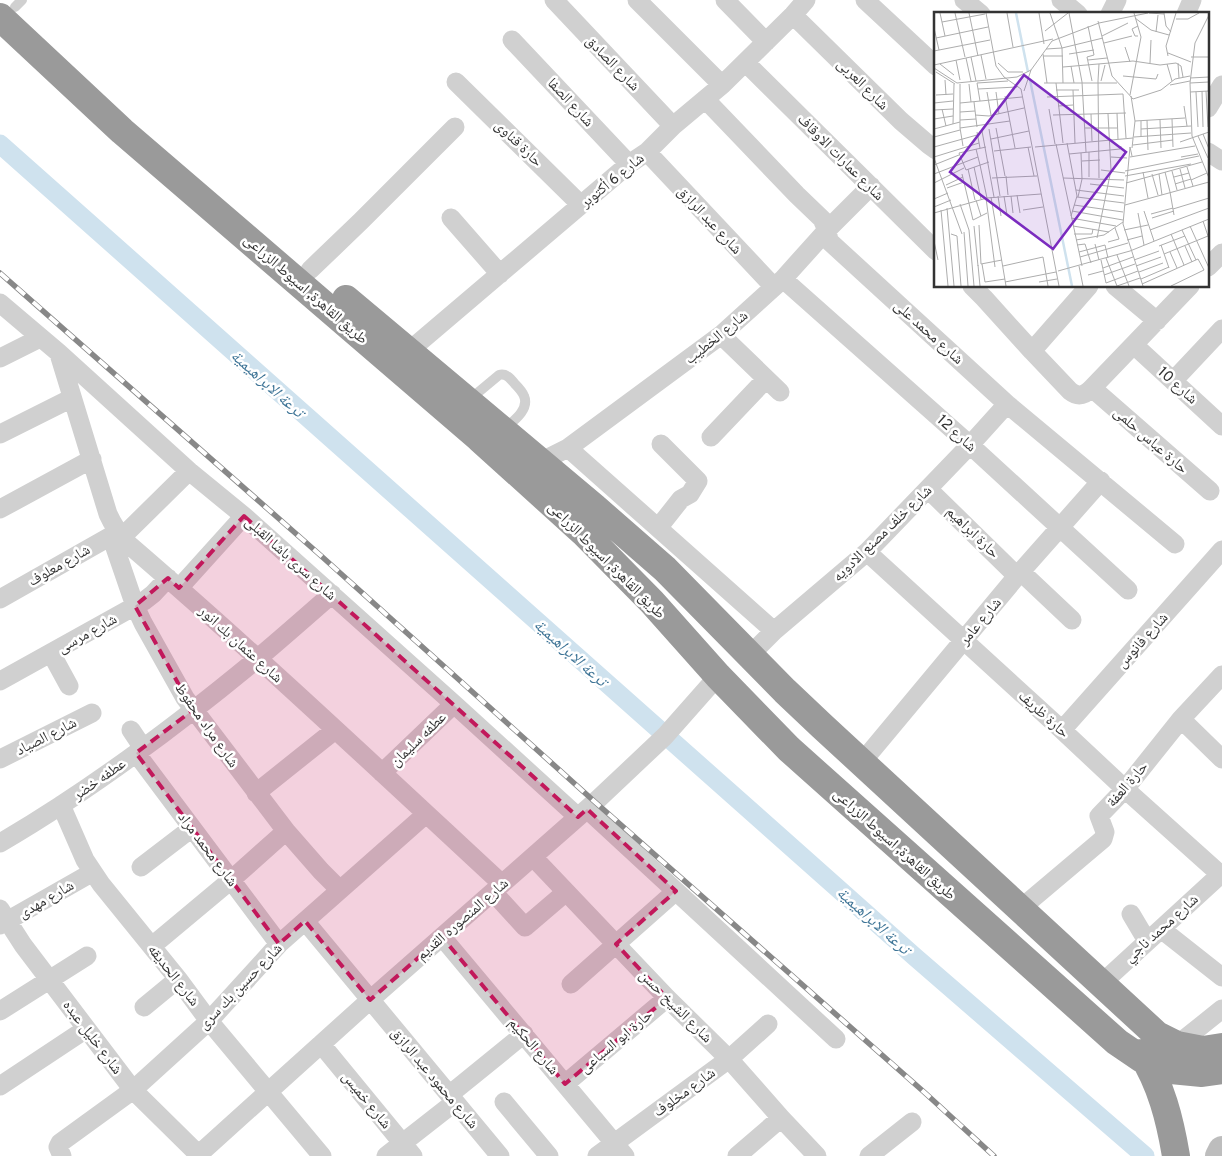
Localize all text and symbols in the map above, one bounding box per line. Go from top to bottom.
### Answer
inset map [934,12,1210,288]
street label: شارع الصادق [581,32,643,96]
street label: شارع العربى [832,55,892,115]
street label: شارع الصفا [542,75,597,132]
street label: شارع عمارات الاوقاف [792,111,887,206]
street label: حارة قناوى [490,117,546,172]
street label: شارع 6 أكتوبر [576,149,649,213]
street label: شارع عبد الرازق [672,183,745,259]
street label: طريق القاهرة, اسيوط الزراعى [239,231,371,349]
street label: شارع محمد على [889,297,967,369]
street label: شارع الخطيب [681,307,753,369]
water label: ترعة الابراهيمية [226,347,310,425]
street label: شارع 10 [1153,363,1201,409]
street label: حارة عباس حلمى [1109,403,1192,479]
street label: شارع 12 [932,411,980,457]
street label: شارع خلف مصنع الادويه [829,482,937,586]
street label: طريق القاهرة, اسيوط الزراعى [543,498,669,624]
street label: حارة ابراهيم [941,503,1003,564]
street label: شارع سرى باشا القبلى [240,513,340,605]
street label: شارع معلوف [25,541,94,592]
street label: شارع عامر [955,594,1007,650]
street label: شارع عثمان بك انور [193,602,286,688]
street label: شارع فانوس [1113,609,1173,673]
street label: شارع مرسى [55,610,121,658]
water label: ترعة الابراهيمية [529,616,613,694]
street label: شارع مراد محفوظ [169,680,242,772]
street label: حارة ظريف [1014,687,1073,743]
street label: عطفه سليمان [387,708,451,772]
street label: شارع الصياد [13,714,80,761]
street label: عطفه خضر [69,755,130,806]
street label: حارة العفة [1103,758,1153,812]
street label: طريق القاهرة, اسيوط الزراعى [829,785,959,905]
street label: شارع محمد مراد [173,809,241,891]
street label: شارع المنصوره القديم [413,875,513,965]
street label: شارع مهدى [16,877,78,924]
water label: ترعة الابراهيمية [832,884,916,962]
street label: شارع محمد ناجي [1121,891,1204,968]
street label: شارع حسين بك سرى [195,940,287,1034]
street label: شارع الحديقه [143,941,203,1011]
street label: شارع الشيخ حسن [634,966,716,1048]
street label: شارع خليل عبده [58,997,126,1079]
street label: حارة ابو السباعى [576,1006,658,1078]
street label: شارع الحكيم [503,1014,562,1080]
street label: شارع محمود عبد الرازق [386,1024,482,1134]
street label: شارع مخلوف [650,1064,720,1122]
street label: شارع خميس [337,1068,395,1134]

